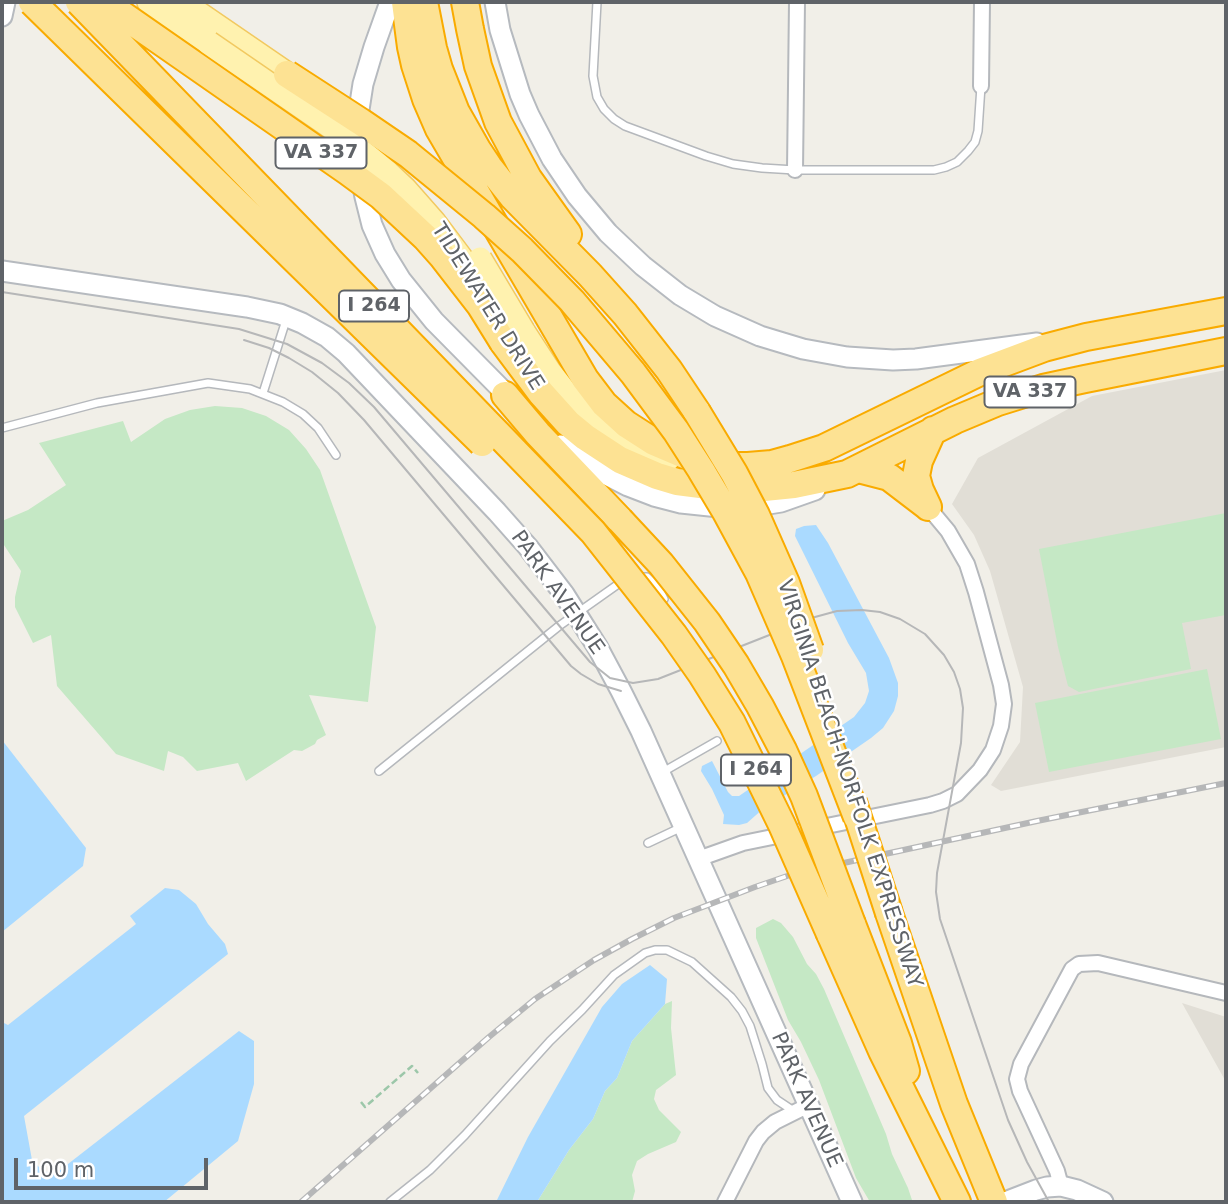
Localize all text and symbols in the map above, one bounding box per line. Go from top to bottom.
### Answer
road number: VA 337 [276,138,366,168]
street label: TIDEWATER DRIVE [425,219,549,395]
road number: I 264 [339,290,409,322]
road number: VA 337 [984,376,1076,408]
street label: PARK AVENUE [505,526,609,660]
street label: VIRGINIA BEACH-NORFOLK EXPRESSWAY [771,577,927,991]
road number: I 264 [721,754,791,786]
street label: PARK AVENUE [765,1028,847,1172]
scale bar [18,1144,212,1188]
text: 100 m [27,1158,94,1182]

